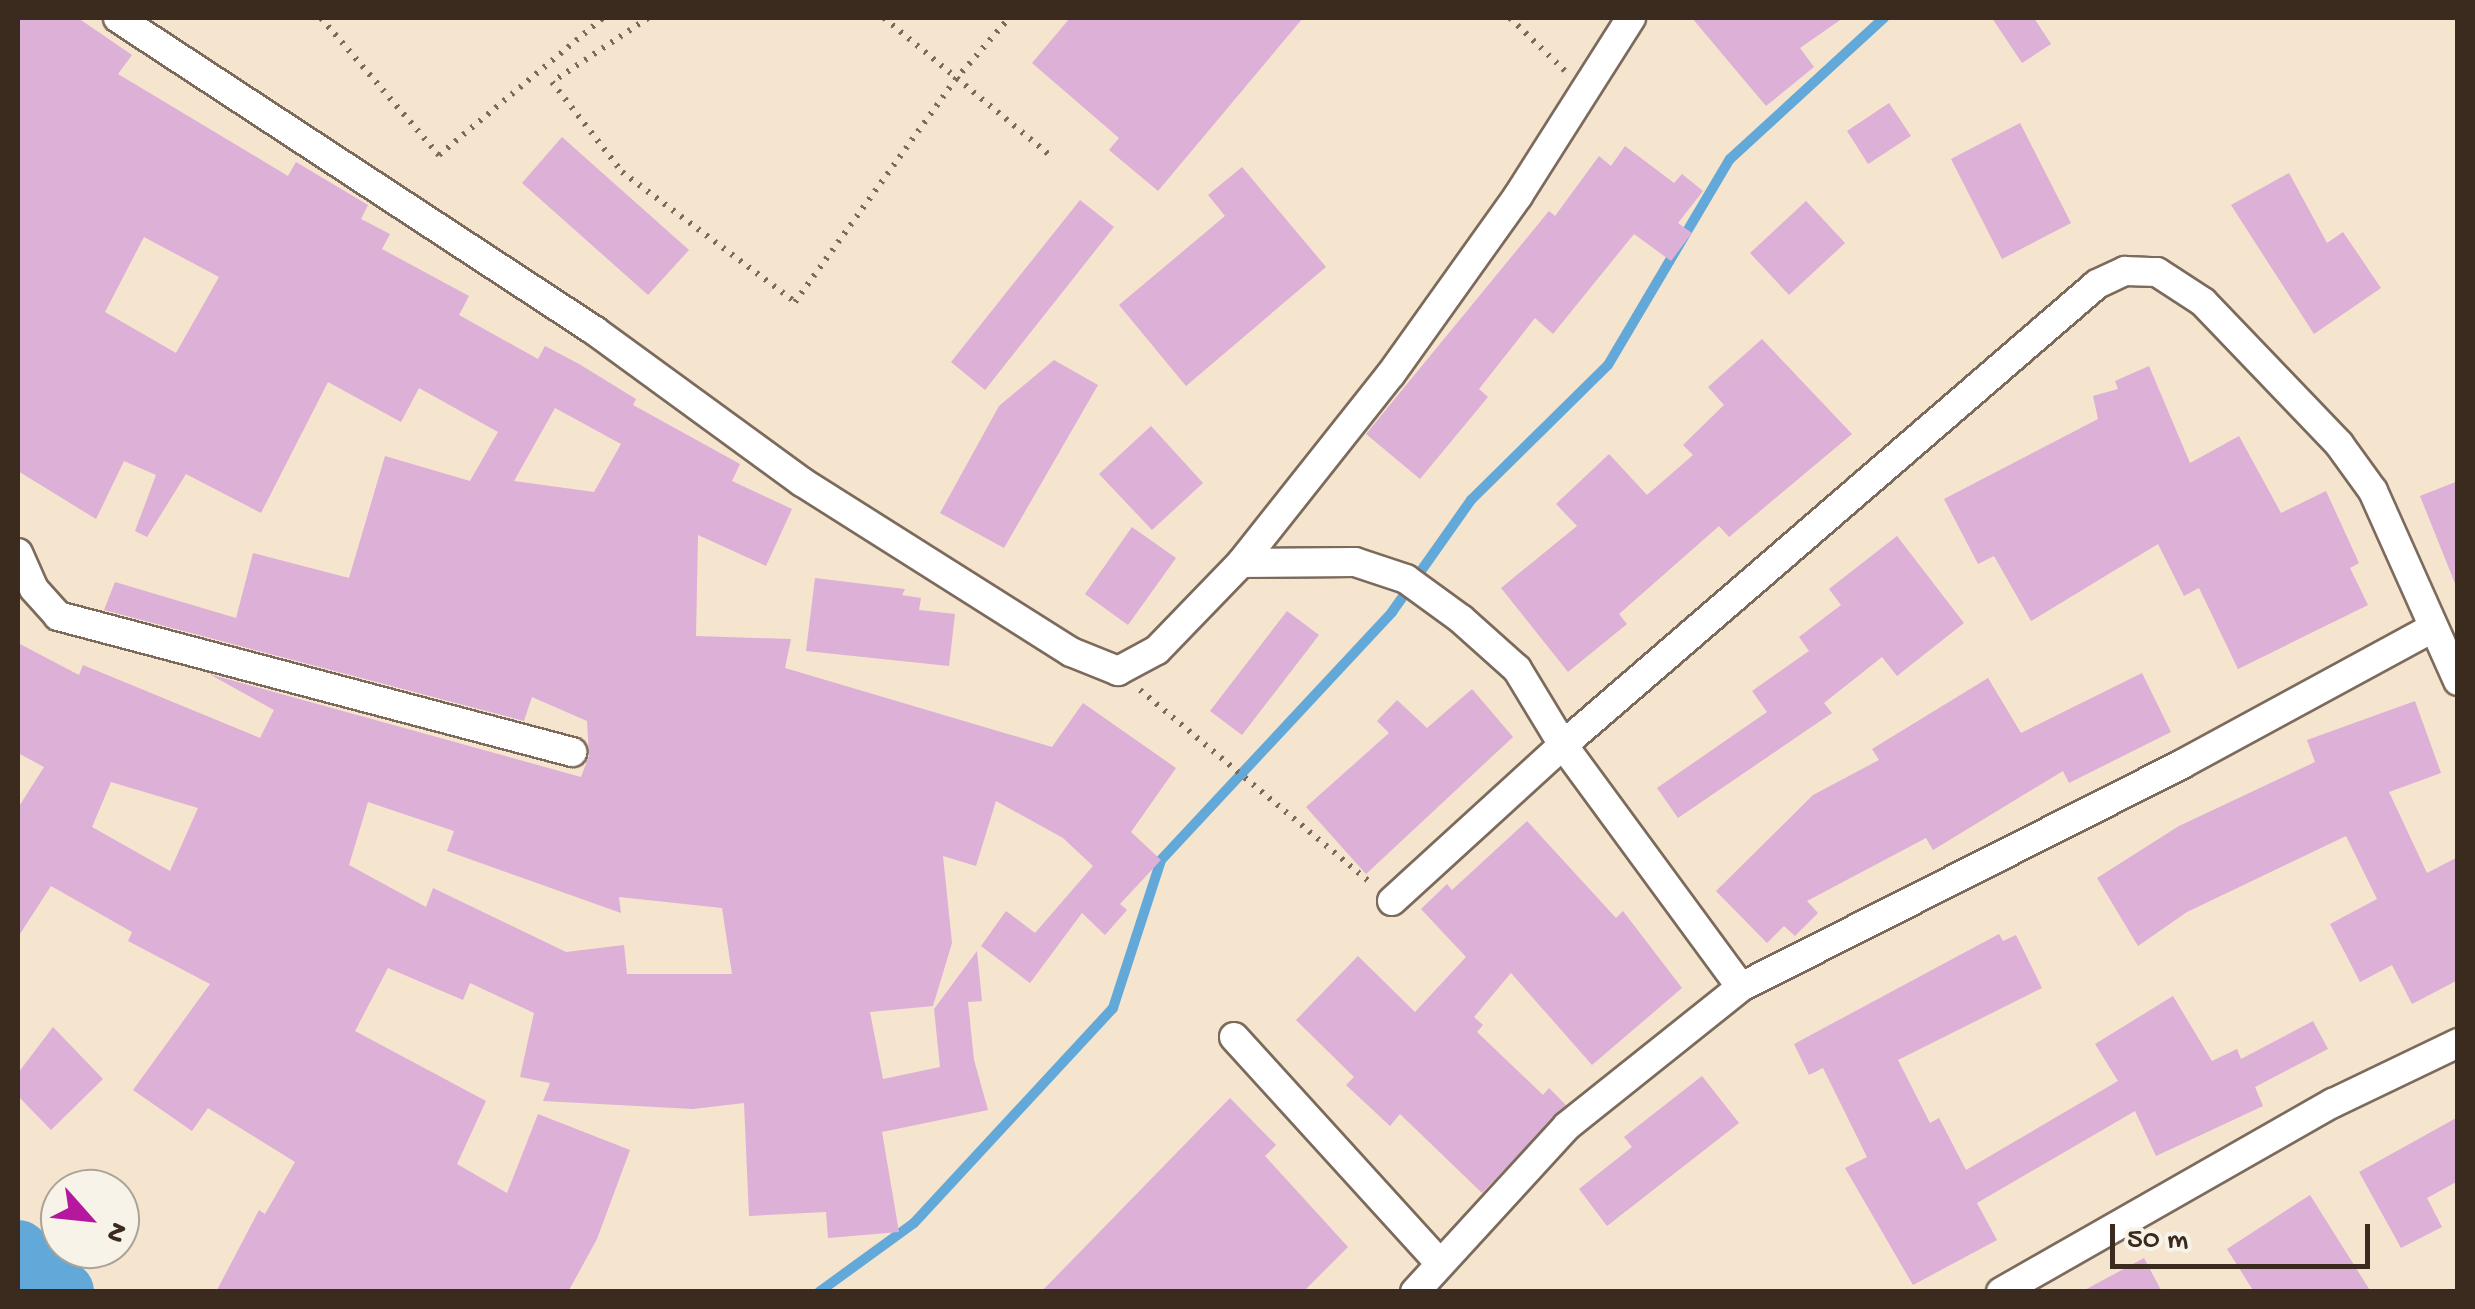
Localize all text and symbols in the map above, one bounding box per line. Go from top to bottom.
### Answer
north arrow [40,1169,140,1269]
scale bar [2115,1204,2375,1266]
text: N [97,1216,134,1248]
text: 50 m [2127,1224,2188,1259]

